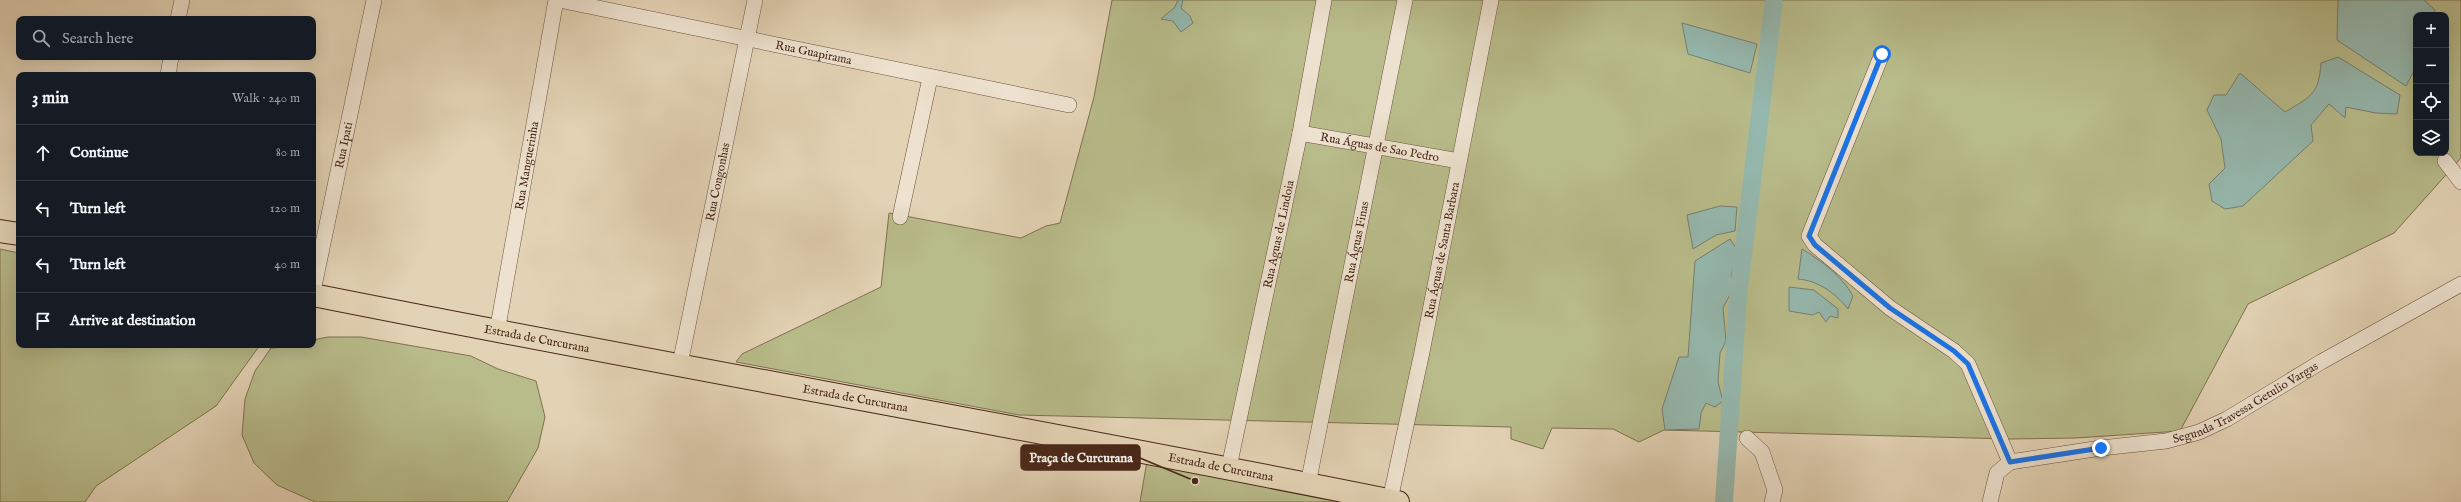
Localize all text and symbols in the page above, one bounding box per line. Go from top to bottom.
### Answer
map controls [2413,12,2449,156]
button: + [2413,12,2449,48]
search box [16,16,316,60]
icon: search [30,27,52,49]
text: Search here [62,29,133,48]
street label: Rua Guapirama [774,38,854,68]
route start [1873,45,1891,63]
button: − [2413,48,2449,84]
button: locate [2413,84,2449,120]
text: 3 min [32,88,69,109]
text: Walk · 240 m [232,90,300,107]
street label: Rua Manguerinha [512,119,542,211]
button: layers [2413,120,2449,156]
street label: Rua Ipati [332,121,356,170]
street label: Rua Águas de Sao Pedro [1319,130,1441,165]
street label: Rua Congonhas [703,141,733,222]
icon: ahead [32,142,54,164]
text: Continue [70,143,128,162]
text: 80 m [276,144,300,161]
street label: Rua Aguas de Lindoia [1260,178,1298,290]
street label: Rua Águas de Santa Barbara [1422,180,1463,320]
icon: left [32,198,54,220]
text: Turn left [70,199,126,218]
text: 120 m [270,200,300,217]
street label: Rua Águas Finas [1342,200,1373,284]
icon: left [32,254,54,276]
text: Turn left [70,255,126,274]
text: 40 m [274,256,300,273]
icon: arrive [32,310,54,332]
text: Arrive at destination [70,311,196,330]
street label: Estrada de Curcurana [483,322,591,356]
street label: Segunda Travessa Getulio Vargas [2171,359,2321,447]
street label: Estrada de Curcurana [801,381,910,416]
route end [2092,439,2110,457]
callout: Praça de Curcurana [1021,445,1140,470]
text: Praça de Curcurana [1029,450,1133,467]
street label: Estrada de Curcurana [1167,450,1275,485]

